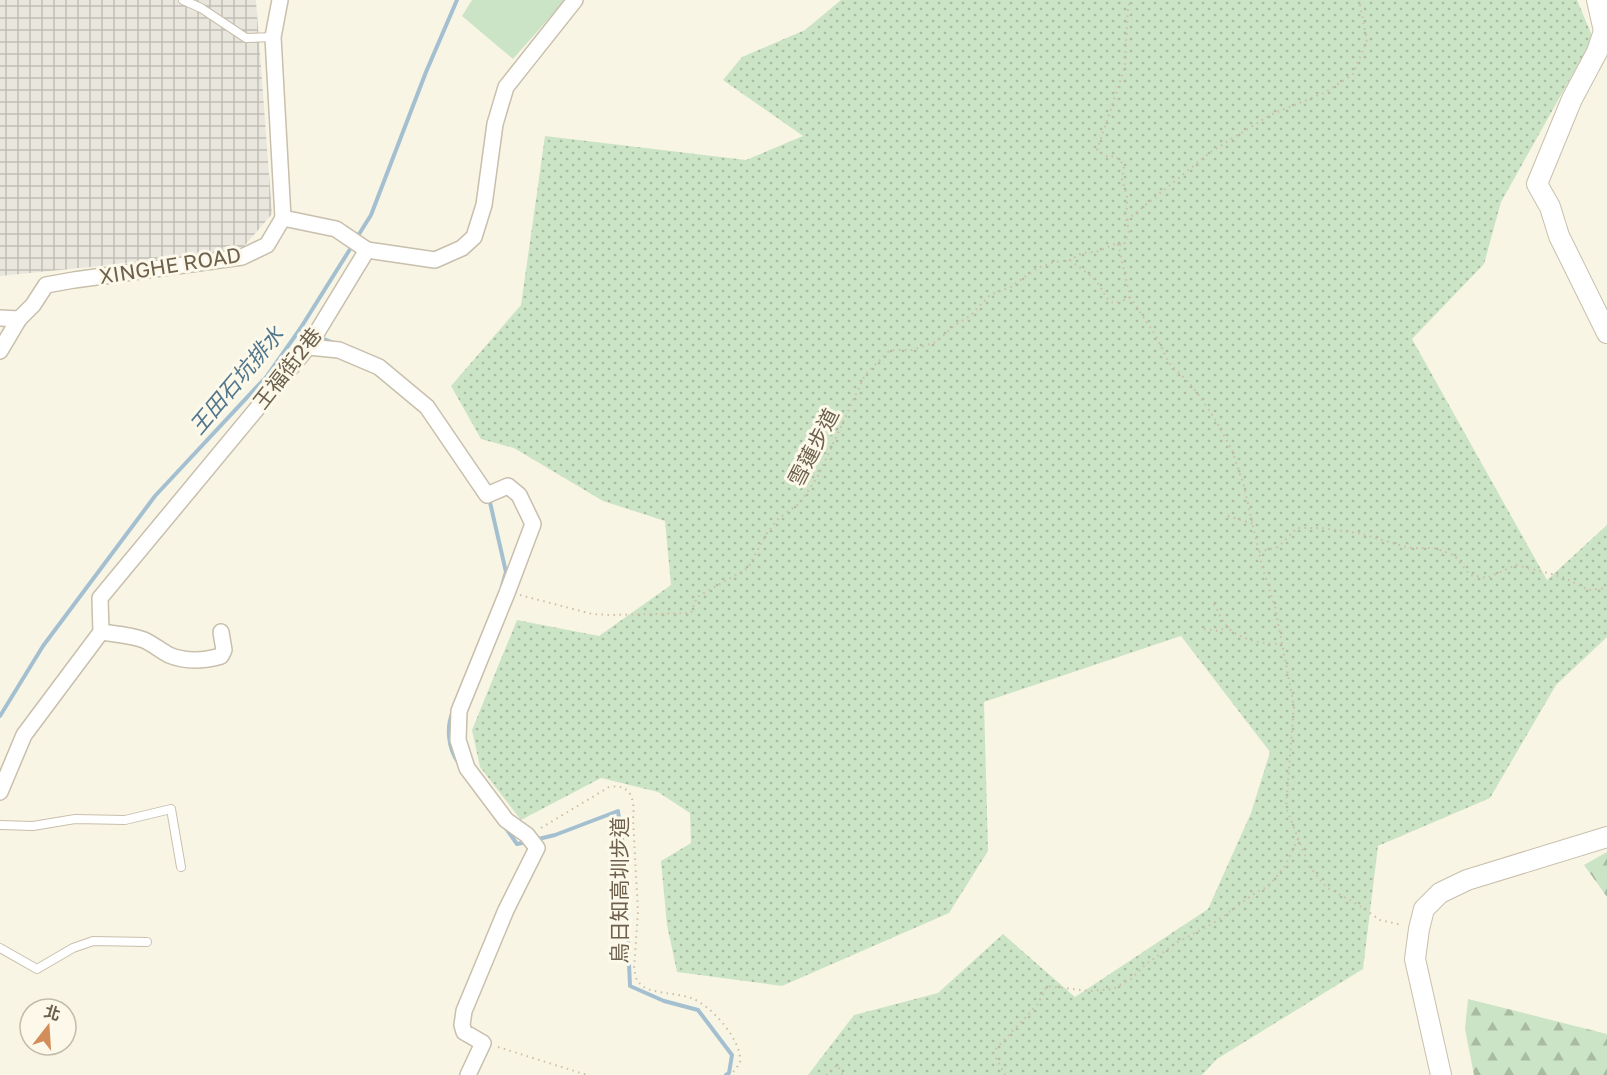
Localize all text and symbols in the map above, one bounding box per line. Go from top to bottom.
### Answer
street label: XINGHE ROAD [97,241,243,289]
water label: 王田石坑排水 [183,320,289,439]
street label: 王福街2巷 [247,322,327,414]
street label: 雪蓮步道 [782,404,844,490]
street label: 烏日知高圳步道 [606,817,632,964]
north arrow [18,997,78,1057]
text: 北 [42,1001,63,1025]

